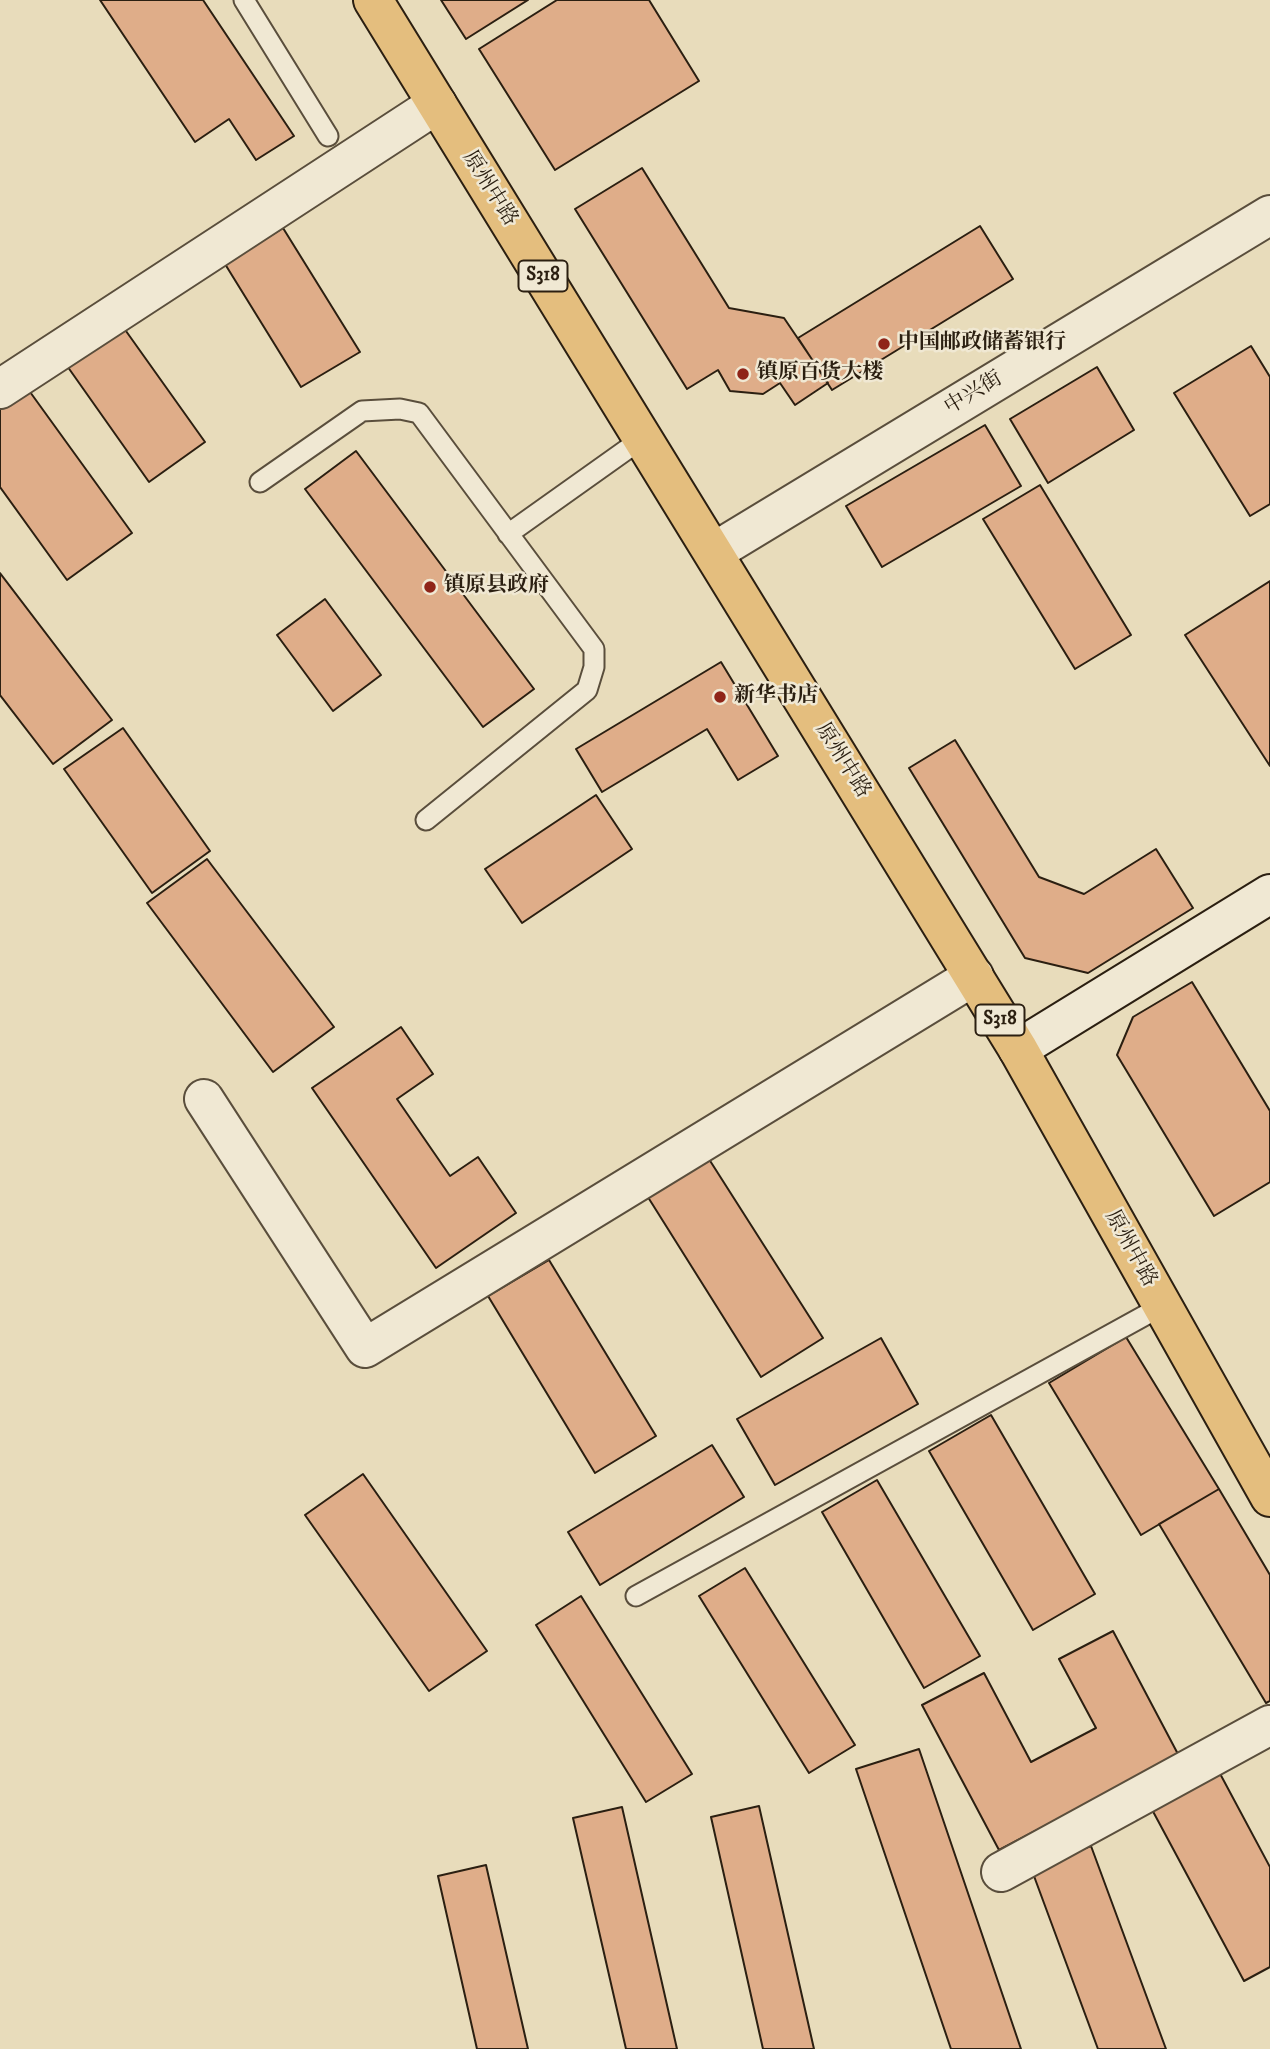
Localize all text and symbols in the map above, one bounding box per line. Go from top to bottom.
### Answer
street label: 原州中路 [456,147,522,231]
road number: S318 [518,260,568,292]
place label: 中国邮政储蓄银行 [898,331,1066,357]
marker: 中国邮政储蓄银行 [876,336,892,352]
place label: 镇原百货大楼 [757,361,883,387]
marker: 镇原百货大楼 [735,366,751,382]
street label: 中兴街 [941,367,1007,421]
place label: 镇原县政府 [444,574,549,600]
marker: 镇原县政府 [422,579,438,595]
place label: 新华书店 [734,684,818,710]
marker: 新华书店 [712,689,728,705]
street label: 原州中路 [809,719,875,803]
road number: S318 [976,1004,1024,1036]
street label: 原州中路 [1099,1206,1161,1292]

